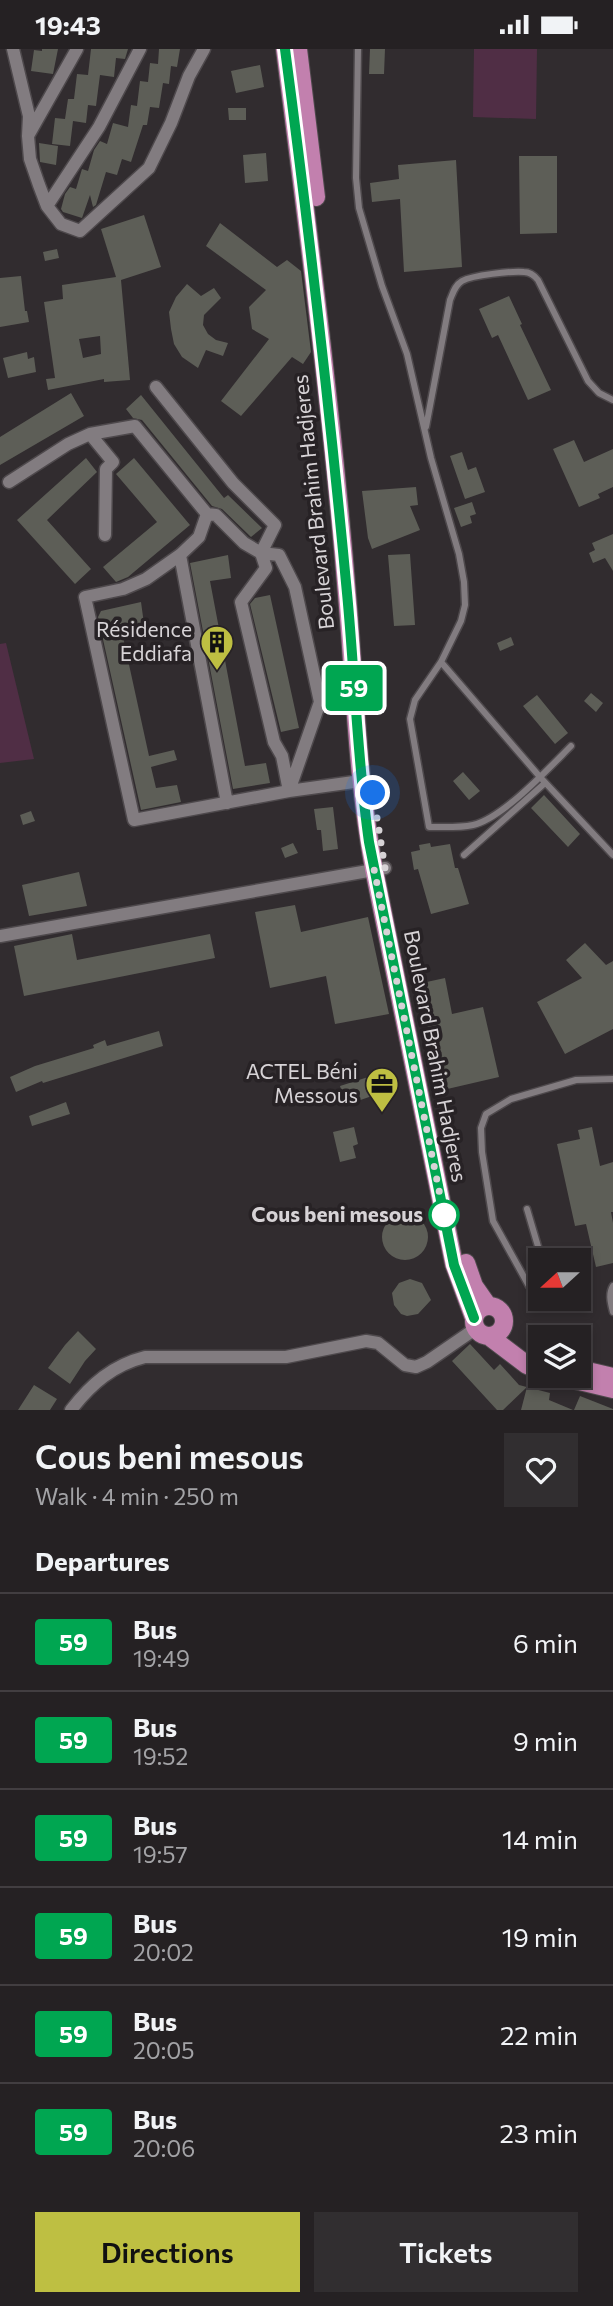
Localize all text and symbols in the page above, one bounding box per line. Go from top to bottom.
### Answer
text: 19:43 [35,9,101,40]
street label: Boulevard Brahim Hadjeres [287,373,338,631]
place label: Résidence Eddiafa [96,616,192,665]
building icon: Résidence Eddiafa [198,623,236,672]
line badge: 59 [322,665,386,711]
text: 59 [340,673,368,702]
your location [355,775,390,810]
street label: Boulevard Brahim Hadjeres [400,928,473,1184]
place label: ACTEL Béni Messous [246,1058,358,1107]
office icon: ACTEL Béni Messous [363,1065,401,1114]
marker: Cous beni mesous [429,1200,459,1230]
place label: Cous beni mesous [251,1201,423,1226]
north arrow [528,1248,592,1311]
map controls [528,1248,591,1388]
button: layers [528,1325,591,1388]
button: heart [504,1433,578,1507]
text: Cous beni mesous [35,1435,304,1476]
text: Walk · 4 min · 250 m [35,1482,239,1510]
text: Departures [35,1545,170,1576]
text: Bus [133,1613,177,1644]
text: 59 [59,1627,88,1656]
text: 6 min [513,1627,578,1658]
text: 19:49 [133,1644,190,1672]
text: Bus [133,1711,177,1742]
text: 59 [59,1725,88,1754]
text: 9 min [513,1725,578,1756]
text: 19:52 [133,1742,188,1770]
text: Bus [133,1809,177,1840]
text: 59 [59,1823,88,1852]
text: 14 min [502,1823,578,1854]
text: 19:57 [133,1840,188,1868]
text: Bus [133,1907,177,1938]
text: 59 [59,1921,88,1950]
text: 19 min [502,1921,578,1952]
text: 20:02 [133,1938,194,1966]
text: Bus [133,2005,177,2036]
text: 59 [59,2019,88,2048]
text: 22 min [500,2019,578,2050]
text: 20:05 [133,2036,194,2064]
text: Bus [133,2103,177,2134]
text: 59 [59,2117,88,2146]
text: 23 min [500,2117,578,2148]
text: 20:06 [133,2134,195,2162]
button: Directions [35,2212,300,2292]
button: Tickets [314,2212,578,2292]

